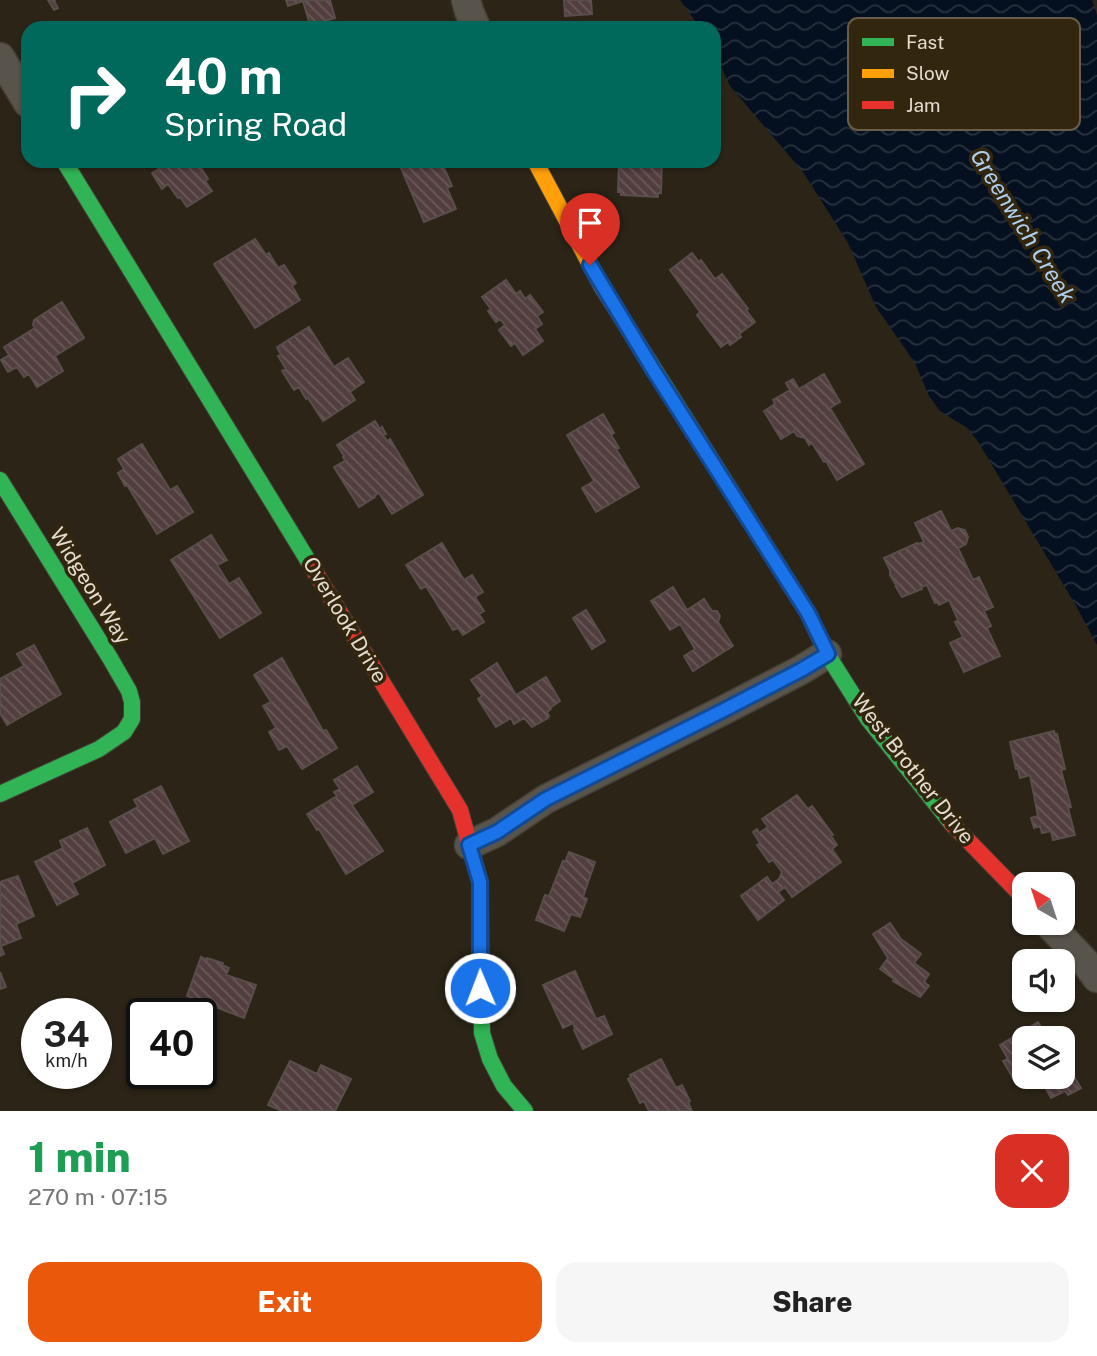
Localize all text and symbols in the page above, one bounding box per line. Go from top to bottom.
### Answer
legend [848,18,1080,130]
text: Fast [906,31,944,53]
text: 40 m [164,47,283,105]
icon: right [49,49,140,140]
text: Slow [906,62,950,84]
text: Jam [906,94,940,116]
text: Spring Road [164,106,347,143]
water label: Greenwich Creek [965,144,1082,308]
pin [560,193,620,265]
icon: arrive [571,204,609,242]
street label: Widgeon Way [45,523,136,649]
street label: Overlook Drive [298,552,393,687]
street label: West Brother Drive [847,689,980,849]
north arrow [1012,872,1074,934]
map controls [1012,872,1075,1089]
button: sound [1012,949,1075,1012]
position arrow [443,951,517,1025]
speed limit sign: 40 [126,998,217,1089]
text: 34 [43,1014,90,1055]
button: layers [1012,1026,1075,1089]
text: km/h [45,1050,88,1071]
text: 1 min [28,1132,131,1181]
button: close [995,1134,1069,1208]
text: 270 m · 07:15 [28,1183,168,1210]
button: Exit [28,1262,542,1342]
button: Share [556,1262,1069,1342]

